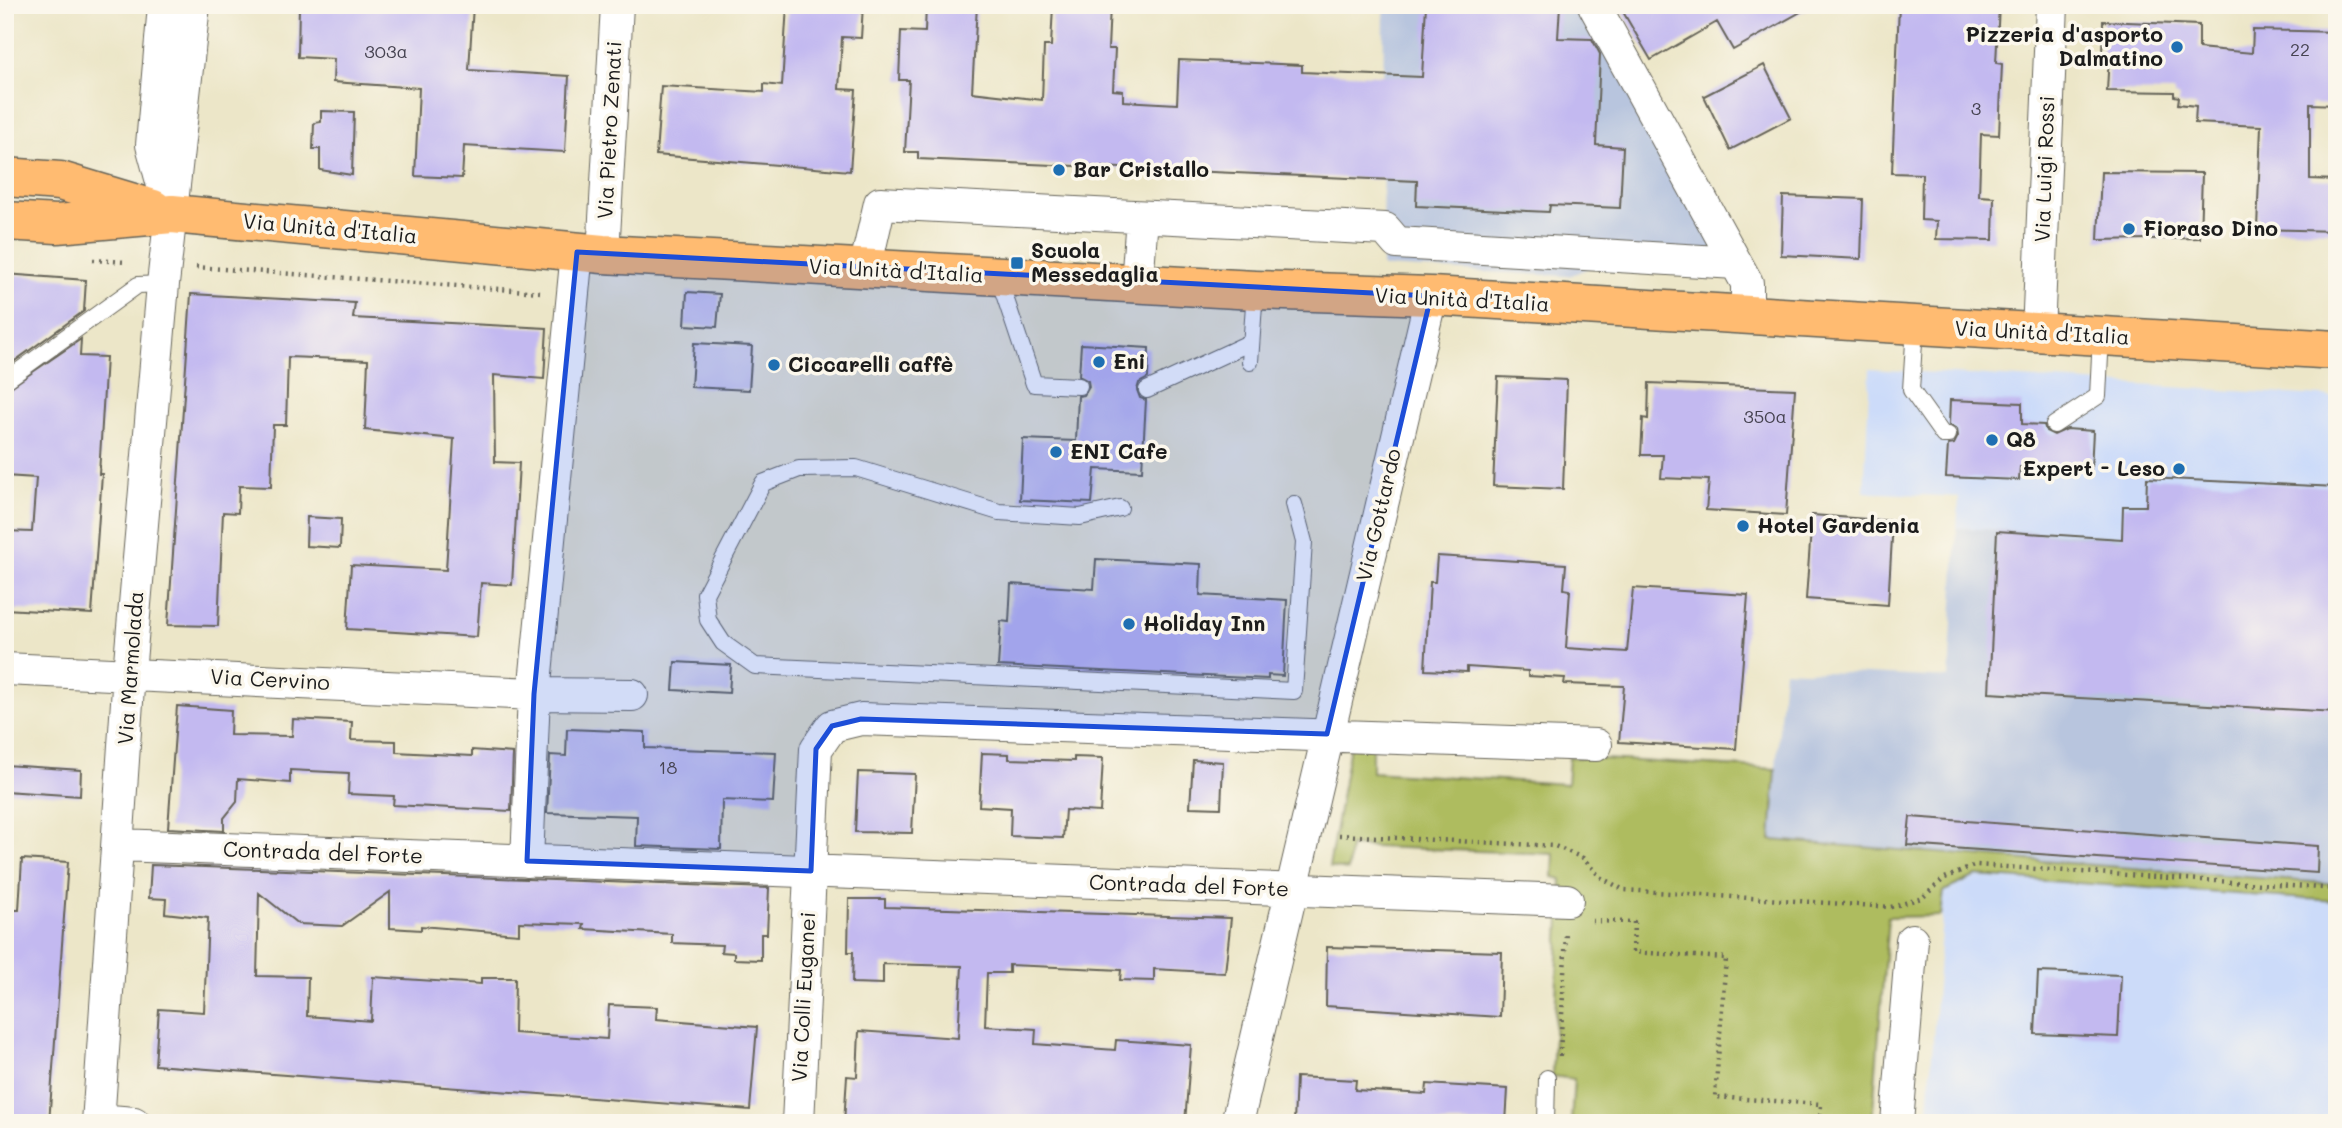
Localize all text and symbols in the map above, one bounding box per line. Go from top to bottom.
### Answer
place label: Pizzeria d'asporto Dalmatino [1965,20,2163,71]
house number: 22 [2290,37,2310,61]
house number: 303a [364,39,408,63]
marker: Pizzeria d'asporto Dalmatino [2169,39,2185,55]
street label: Via Pietro Zenati [590,40,627,220]
street label: Via Luigi Rossi [2027,95,2060,243]
house number: 3 [1971,96,1981,120]
place label: Bar Cristallo [1073,155,1209,182]
marker: Bar Cristallo [1051,162,1067,178]
street label: Via Unità d'Italia [242,206,419,249]
place label: Fioraso Dino [2143,214,2278,241]
marker: Fioraso Dino [2121,221,2137,237]
place label: Scuola Messedaglia [1031,236,1159,287]
street label: Via Unità d'Italia [808,251,984,288]
marker: Scuola Messedaglia [1009,255,1025,271]
street label: Via Unità d'Italia [1374,280,1550,317]
street label: Via Unità d'Italia [1954,313,2130,350]
place label: Eni [1113,347,1146,374]
place label: Ciccarelli caffè [788,350,953,377]
marker: Eni [1091,354,1107,370]
marker: Ciccarelli caffè [766,357,782,373]
house number: 350a [1743,404,1787,428]
place label: Q8 [2006,425,2036,452]
marker: Q8 [1984,432,2000,448]
place label: ENI Cafe [1070,437,1168,464]
marker: ENI Cafe [1048,444,1064,460]
street label: Via Gottardo [1349,446,1406,584]
place label: Expert - Leso [2022,454,2165,481]
marker: Expert - Leso [2171,461,2187,477]
place label: Hotel Gardenia [1757,511,1920,538]
marker: Hotel Gardenia [1735,518,1751,534]
street label: Via Marmolada [111,590,148,746]
place label: Holiday Inn [1143,609,1265,637]
marker: Holiday Inn [1121,616,1137,632]
street label: Via Cervino [210,662,331,695]
house number: 18 [659,755,678,779]
street label: Contrada del Forte [222,835,424,868]
street label: Contrada del Forte [1088,868,1290,901]
street label: Via Colli Euganei [785,911,820,1083]

